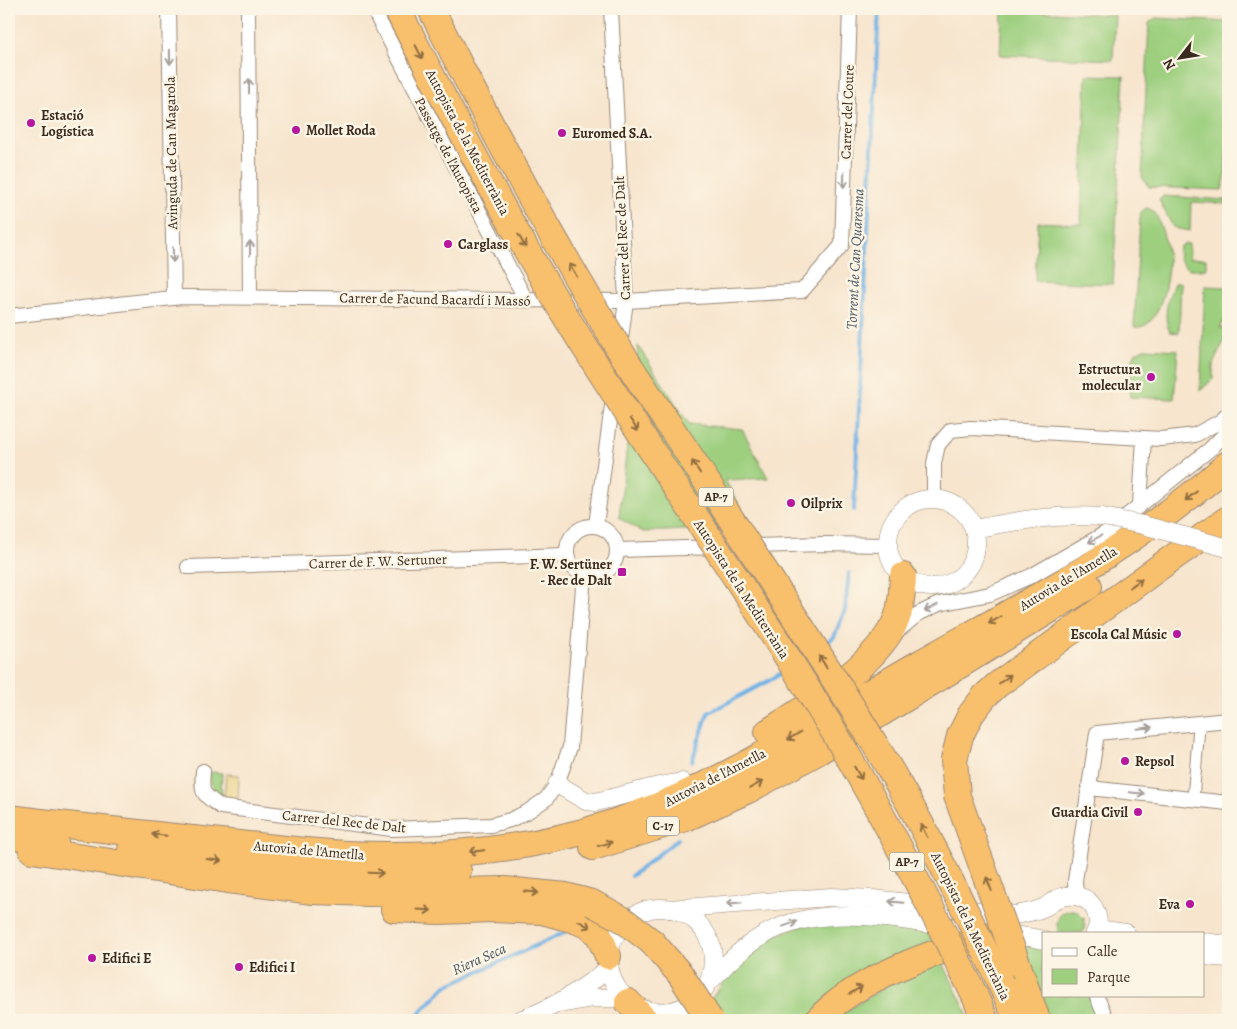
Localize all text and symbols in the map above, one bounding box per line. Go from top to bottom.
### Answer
north arrow [1154,32,1204,82]
one-way arrow [415,44,424,59]
one-way arrow [165,49,174,65]
text: N [1159,55,1180,74]
street label: Carrer del Coure [836,64,859,160]
street label: Autopista de la Mediterrània [421,65,514,219]
street label: Avinguda de Can Magarola [161,76,182,231]
one-way arrow [244,78,254,94]
street label: Passatge de l'Autopista [410,94,487,217]
place label: Estació Logística [41,106,94,141]
marker: Estació Logística [25,117,37,129]
place label: Mollet Roda [306,121,376,140]
marker: Mollet Roda [290,124,302,136]
place label: Euromed S.A. [572,124,652,143]
marker: Euromed S.A. [556,127,568,139]
one-way arrow [839,172,849,188]
street label: Carrer del Rec de Dalt [610,175,635,301]
water label: Torrent de Can Quaresma [841,188,869,330]
one-way arrow [517,234,527,248]
place label: Carglass [458,235,508,254]
marker: Carglass [442,238,454,250]
one-way arrow [245,240,255,256]
one-way arrow [168,246,178,263]
one-way arrow [567,263,577,277]
street label: Carrer de Facund Bacardí i Massó [339,288,531,311]
place label: Estructura molecular [1078,360,1141,395]
marker: Estructura molecular [1145,371,1157,383]
one-way arrow [629,417,639,431]
one-way arrow [691,460,701,474]
road number: AP-7 [698,488,734,507]
one-way arrow [1185,490,1198,501]
place label: Oilprix [801,494,843,513]
marker: Oilprix [785,497,797,509]
street label: Autopista de la Mediterrània [689,515,794,663]
one-way arrow [1089,534,1103,544]
street label: Autovia de l'Ametlla [1015,541,1121,616]
street label: Carrer de F. W. Sertuner [309,550,448,573]
place label: F. W. Sertüner - Rec de Dalt [530,555,612,590]
marker: F. W. Sertüner - Rec de Dalt [616,566,628,578]
one-way arrow [1129,578,1143,588]
one-way arrow [924,603,939,613]
one-way arrow [989,616,1003,626]
place label: Escola Cal Músic [1070,625,1167,644]
marker: Escola Cal Músic [1171,628,1183,640]
one-way arrow [818,655,828,669]
one-way arrow [998,674,1012,684]
one-way arrow [1137,723,1153,733]
one-way arrow [786,731,801,741]
street label: Autovia de l'Ametlla [661,744,769,812]
place label: Repsol [1135,752,1174,771]
marker: Repsol [1119,755,1131,767]
one-way arrow [853,766,863,780]
one-way arrow [749,780,764,790]
one-way arrow [1129,788,1145,798]
place label: Guardia Civil [1051,803,1128,822]
street label: Carrer del Rec de Dalt [281,806,407,837]
marker: Guardia Civil [1132,806,1144,818]
road number: C-17 [647,816,679,836]
one-way arrow [919,824,928,839]
one-way arrow [151,830,167,840]
street label: Autovia de l'Ametlla [252,836,366,865]
one-way arrow [597,839,613,848]
one-way arrow [470,846,486,856]
street label: Autopista de la Mediterrània [926,848,1015,1004]
road number: AP-7 [890,852,924,872]
one-way arrow [205,855,221,865]
one-way arrow [367,868,383,878]
one-way arrow [983,877,993,892]
one-way arrow [523,887,539,896]
place label: Eva [1159,895,1180,914]
one-way arrow [888,897,904,907]
marker: Eva [1184,898,1196,910]
one-way arrow [726,899,742,908]
one-way arrow [416,906,432,915]
one-way arrow [782,919,797,928]
one-way arrow [576,920,591,930]
legend [1042,932,1204,996]
water label: Riera Seca [449,938,509,980]
text: Calle [1087,941,1118,961]
place label: Edifici E [102,949,151,968]
marker: Edifici E [86,952,98,964]
place label: Edifici I [249,958,295,977]
marker: Edifici I [233,961,245,973]
text: Parque [1087,967,1130,987]
one-way arrow [849,985,863,995]

